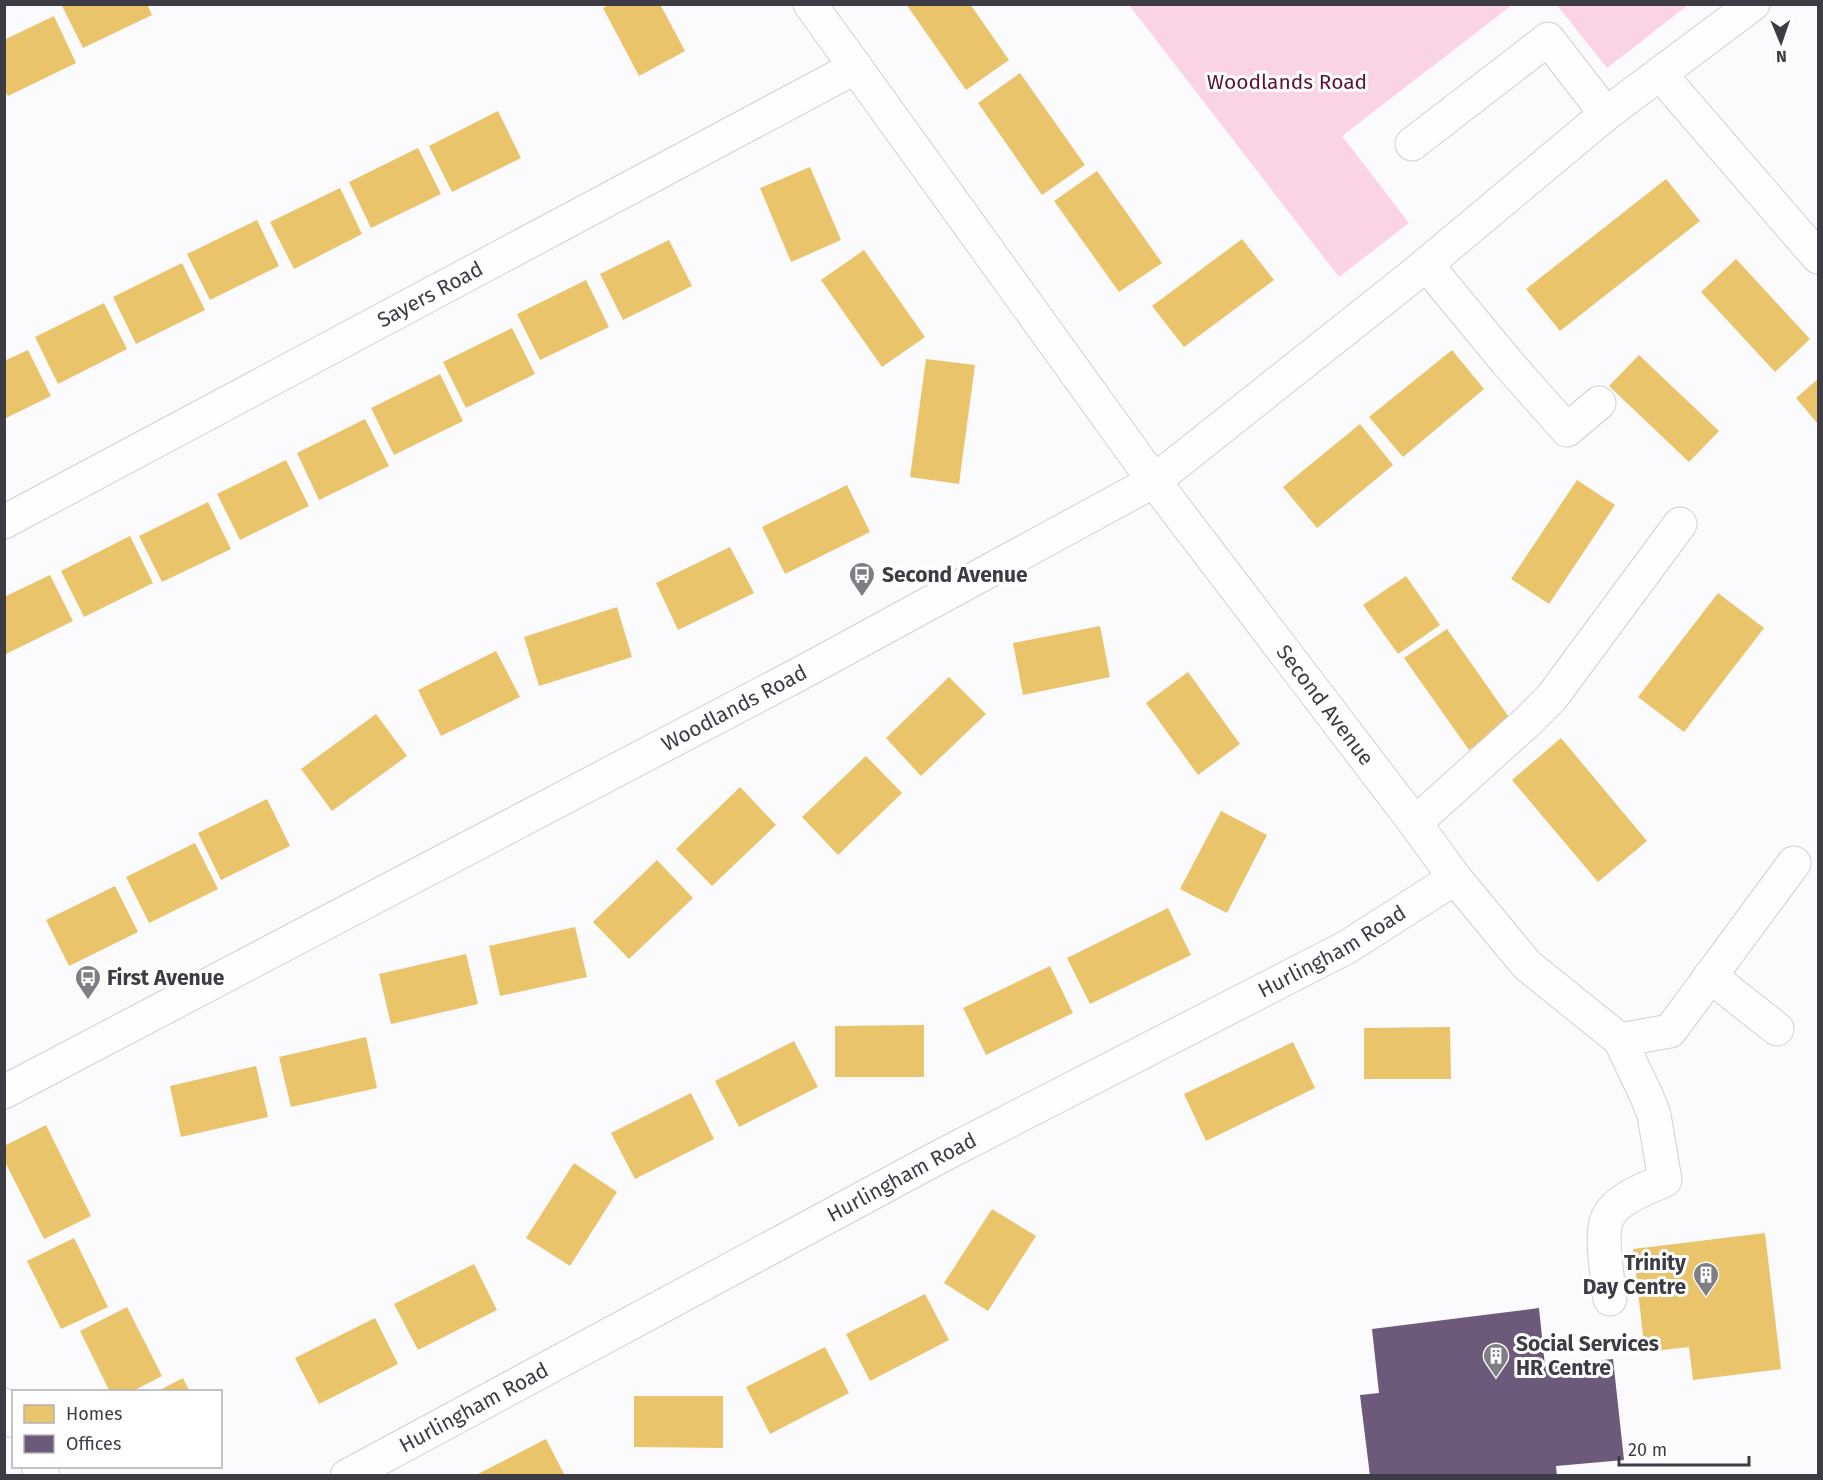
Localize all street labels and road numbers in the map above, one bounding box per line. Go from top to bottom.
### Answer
street label: Sayers Road [373,256,487,333]
street label: Second Avenue [1271,640,1379,771]
street label: Woodlands Road [657,659,811,757]
street label: Hurlingham Road [1254,900,1411,1004]
street label: Hurlingham Road [822,1127,981,1228]
street label: Hurlingham Road [395,1357,553,1458]

